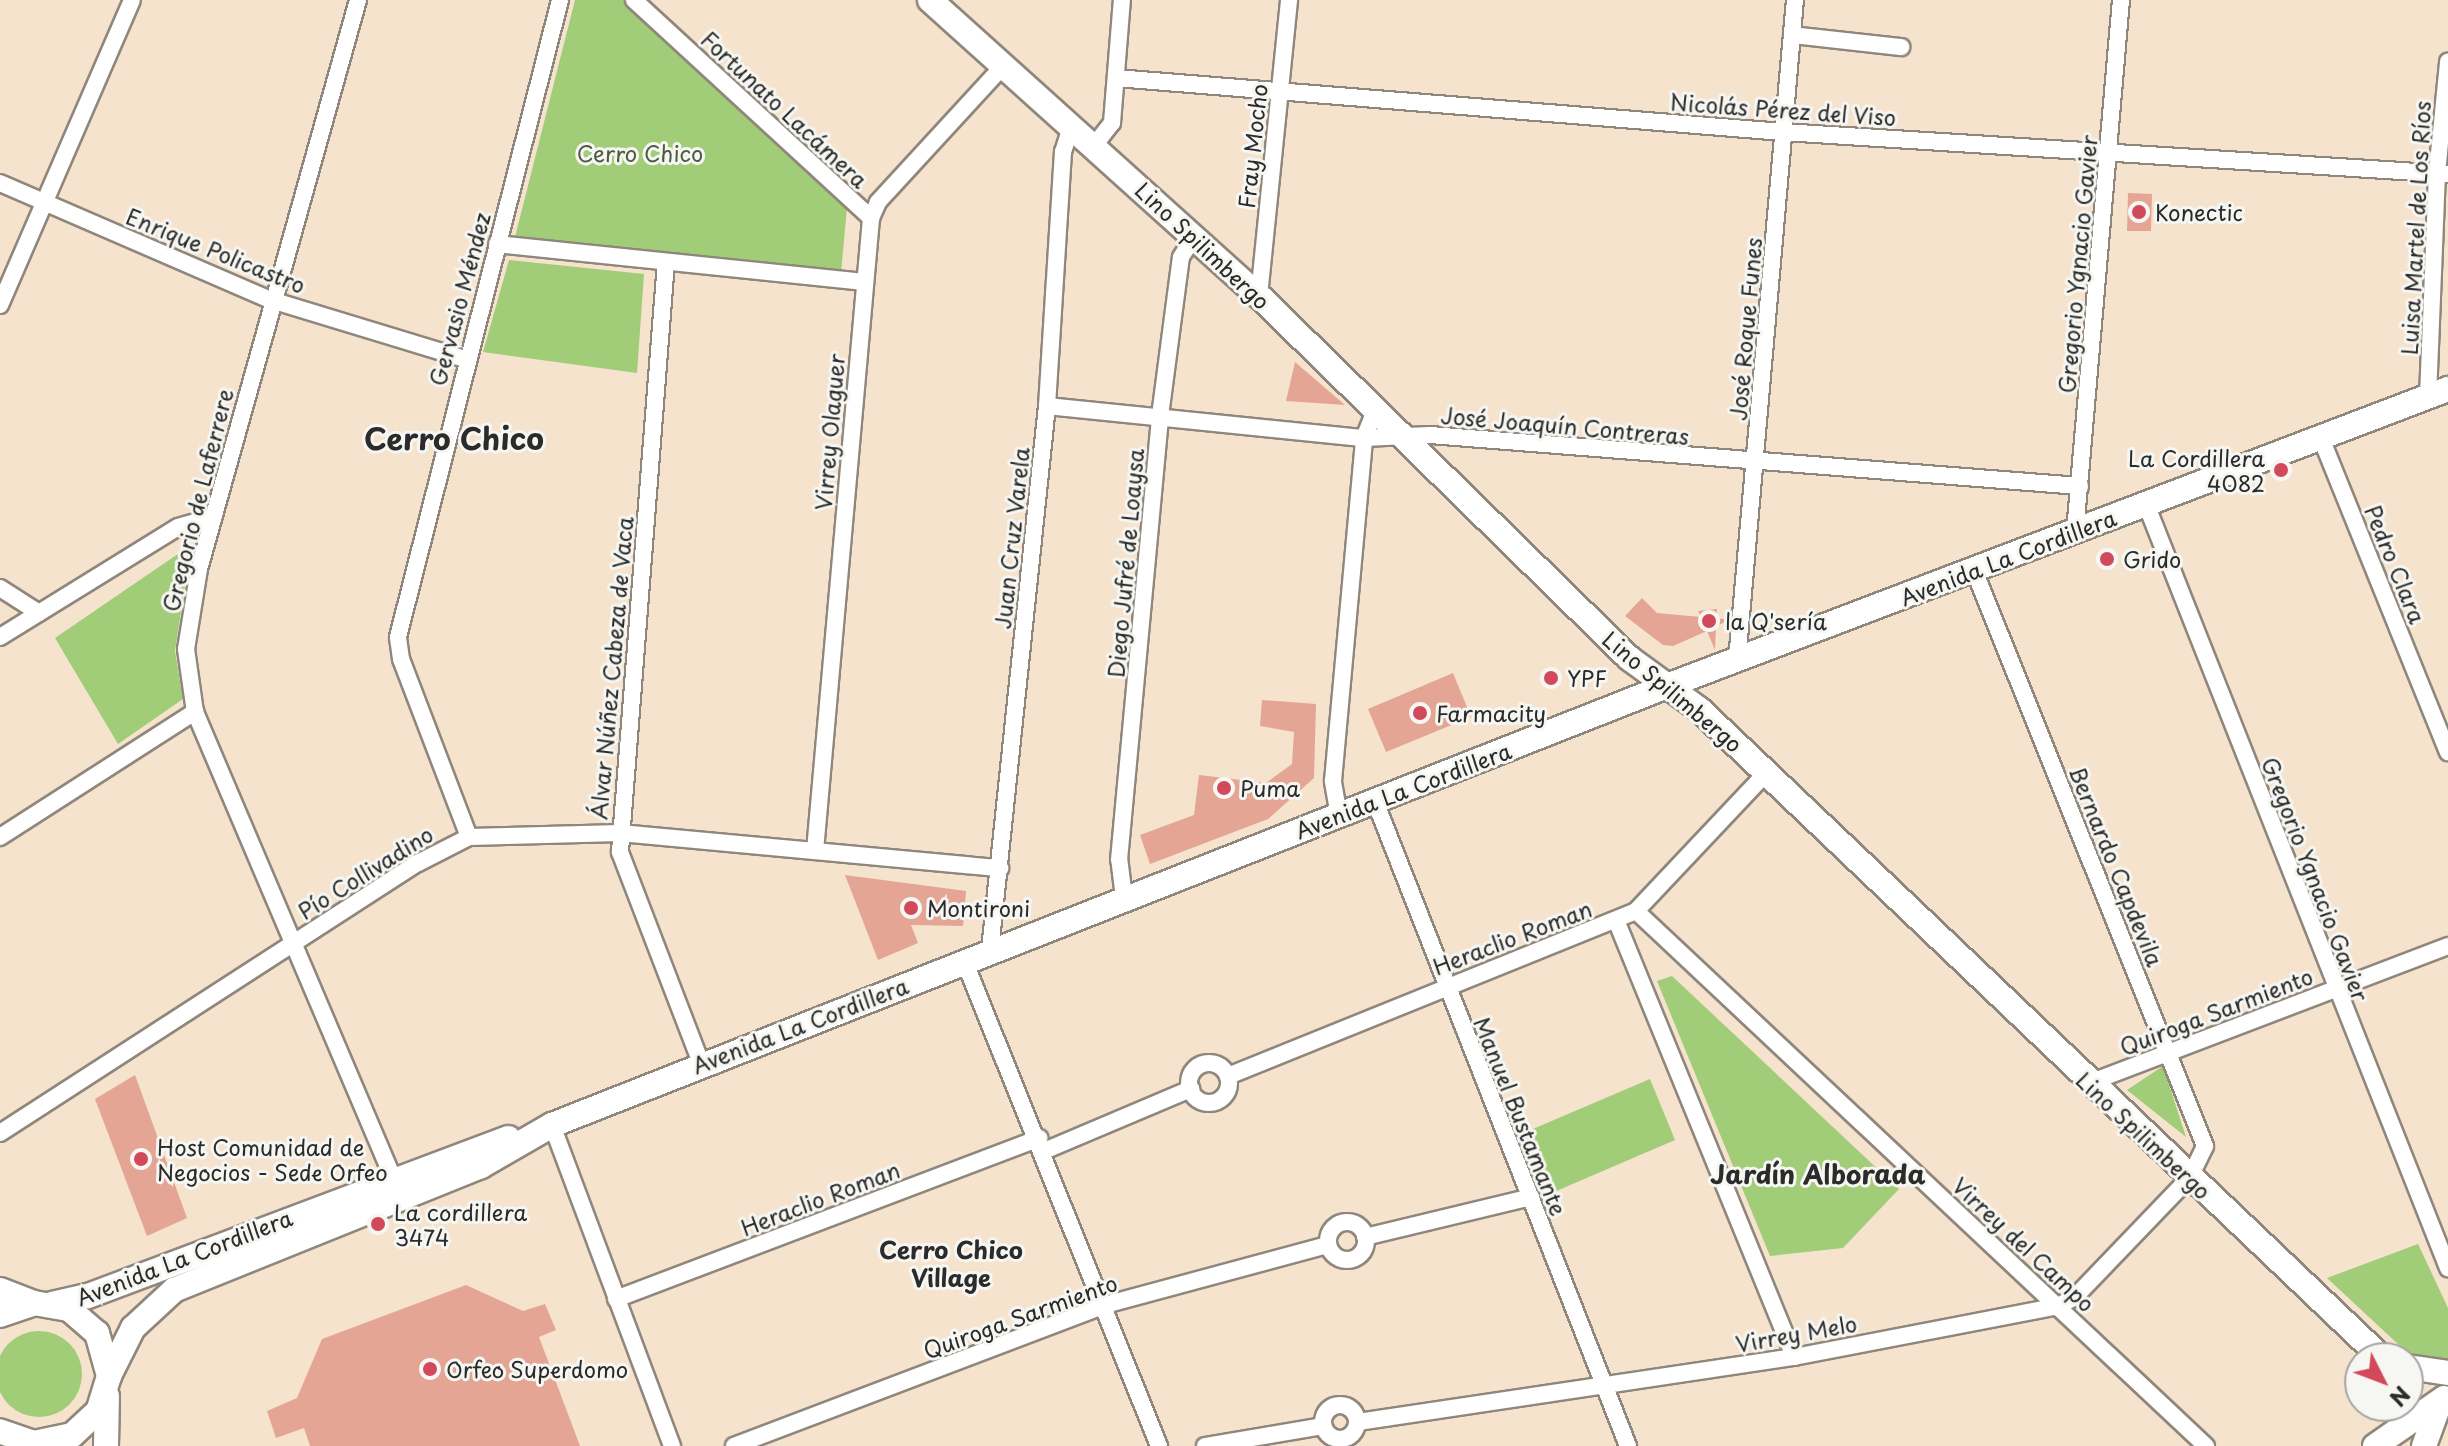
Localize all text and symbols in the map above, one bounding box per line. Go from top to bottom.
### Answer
street label: Fortunato Lacámera [696,25,874,193]
street label: Fray Mocho [1232,83,1272,209]
street label: Nicolás Pérez del Viso [1668,88,1898,130]
street label: Luisa Martel de Los Ríos [2395,99,2435,357]
street label: Gregorio Ygnacio Gavier [2053,135,2101,393]
park label: Cerro Chico [576,140,704,166]
street label: Lino Spilimbergo [1131,176,1275,314]
place label: Konectic [2155,199,2243,225]
street label: Enrique Policastro [123,202,309,298]
marker: Konectic [2130,203,2148,221]
street label: Gervasio Méndez [423,209,495,389]
street label: José Roque Funes [1724,236,1766,422]
street label: Virrey Olaguer [809,352,849,512]
street label: Gregorio de Laferrere [156,385,238,615]
street label: José Joaquín Contreras [1440,401,1690,449]
district label: Cerro Chico [363,420,545,456]
place label: La Cordillera 4082 [2127,444,2265,496]
street label: Diego Jufré de Loaysa [1102,445,1148,681]
street label: Juan Cruz Varela [988,446,1034,630]
marker: La Cordillera 4082 [2272,461,2290,479]
street label: Pedro Clara [2360,501,2432,627]
street label: Avenida La Cordillera [1896,504,2120,610]
street label: Álvar Núñez Cabeza de Vaca [584,514,638,822]
place label: Grido [2123,546,2181,572]
marker: Grido [2098,550,2116,568]
place label: la Q'sería [1725,608,1828,634]
marker: la Q'sería [1700,612,1718,630]
street label: Lino Spilimbergo [1598,625,1748,757]
place label: YPF [1567,665,1607,691]
marker: YPF [1542,669,1560,687]
place label: Farmacity [1436,700,1546,726]
marker: Farmacity [1411,704,1429,722]
street label: Avenida La Cordillera [1291,737,1515,843]
street label: Gregorio Ygnacio Gavier [2258,754,2374,1004]
street label: Bernardo Capdevila [2065,763,2169,969]
place label: Puma [1240,775,1300,801]
marker: Puma [1215,779,1233,797]
street label: Pío Collivadino [293,820,437,924]
place label: Montironi [927,895,1030,921]
street label: Heraclio Roman [1429,895,1595,979]
marker: Montironi [902,899,920,917]
street label: Quiroga Sarmiento [2116,962,2316,1060]
street label: Avenida La Cordillera [688,972,912,1078]
street label: Manuel Bustamante [1469,1012,1573,1220]
street label: Lino Spilimbergo [2072,1066,2216,1204]
place label: Host Comunidad de Negocios - Sede Orfeo [157,1133,391,1184]
marker: Host Comunidad de Negocios - Sede Orfeo [132,1150,150,1168]
street label: Heraclio Roman [737,1156,903,1240]
district label: Jardín Alborada [1710,1158,1926,1190]
street label: Virrey del Campo [1947,1171,2101,1317]
place label: La cordillera 3474 [394,1198,528,1250]
street label: Avenida La Cordillera [72,1204,296,1310]
marker: La cordillera 3474 [369,1215,387,1233]
district label: Cerro Chico Village [879,1236,1023,1292]
street label: Quiroga Sarmiento [919,1269,1121,1363]
street label: Virrey Melo [1733,1309,1859,1357]
north arrow [2344,1342,2424,1422]
place label: Orfeo Superdomo [446,1356,628,1382]
marker: Orfeo Superdomo [421,1360,439,1378]
text: N [2383,1380,2419,1415]

